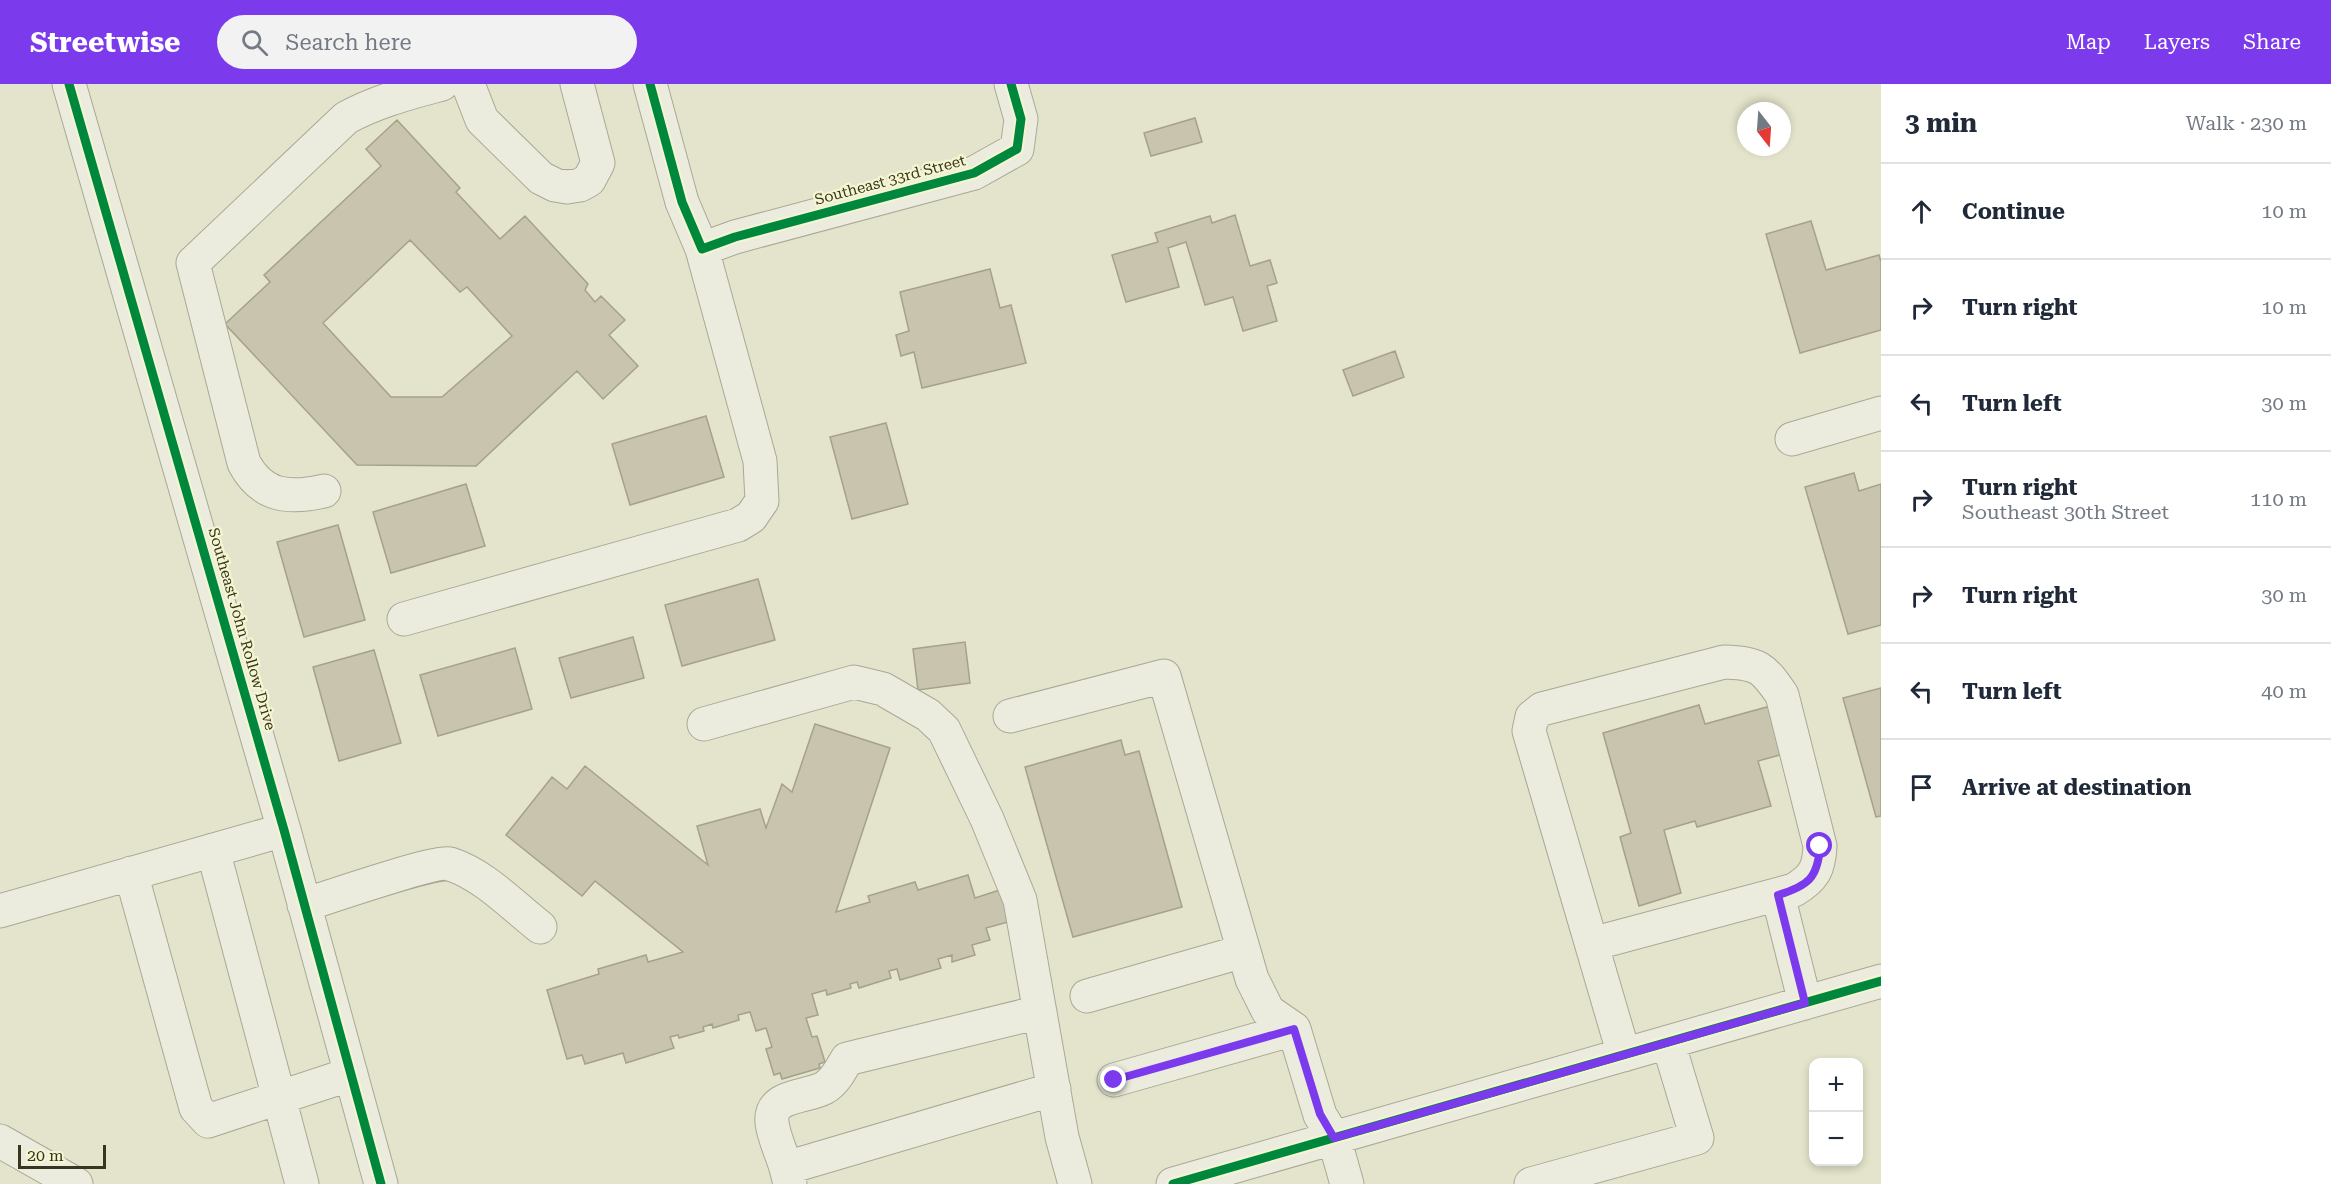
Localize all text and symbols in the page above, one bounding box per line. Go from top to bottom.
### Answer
search box [217,15,637,69]
text: Streetwise [30,26,181,59]
icon: search [238,26,271,59]
text: Search here [286,30,412,55]
text: Map [2066,30,2111,54]
text: Layers [2144,30,2210,54]
text: Share [2243,30,2301,54]
north arrow [1737,102,1791,156]
text: 3 min [1905,108,1977,138]
text: Walk · 230 m [2186,111,2307,135]
street label: Southeast 33rd Street [813,151,968,209]
icon: ahead [1905,195,1938,228]
text: Continue [1962,199,2065,224]
text: 10 m [2261,199,2307,223]
icon: right [1905,291,1938,324]
text: Turn right [1962,295,2077,320]
text: 10 m [2261,295,2307,319]
icon: left [1905,387,1938,420]
text: Turn left [1962,391,2062,416]
text: 30 m [2261,391,2307,415]
text: Turn right [1962,475,2077,500]
icon: right [1905,483,1938,516]
text: 110 m [2250,487,2307,511]
text: Southeast 30th Street [1962,500,2169,524]
street label: Southeast John Rollow Drive [204,526,280,732]
icon: right [1905,579,1938,612]
text: Turn right [1962,583,2077,608]
text: 30 m [2261,583,2307,607]
icon: left [1905,675,1938,708]
text: Turn left [1962,679,2062,704]
text: 40 m [2261,679,2307,703]
icon: arrive [1905,771,1938,804]
text: Arrive at destination [1962,775,2191,800]
route start [1806,832,1832,858]
map controls [1809,1058,1863,1166]
button: + [1809,1058,1863,1112]
route end [1100,1066,1126,1092]
button: − [1809,1112,1863,1166]
scale bar [18,1142,106,1170]
text: 20 m [27,1146,64,1165]

